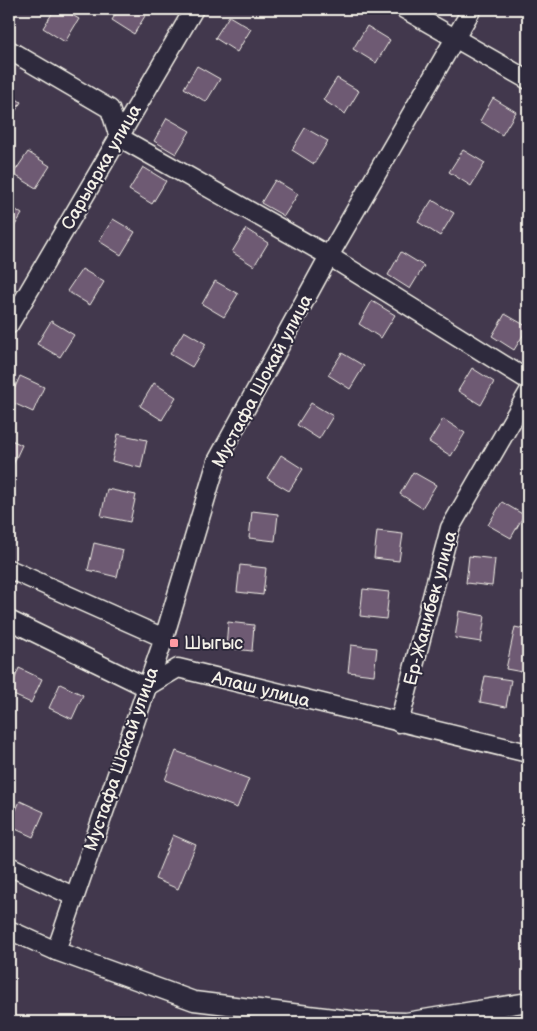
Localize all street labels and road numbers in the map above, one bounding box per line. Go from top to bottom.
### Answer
street label: Сарыарка улица [57,101,146,234]
street label: Мустафа Шокай улица [208,291,317,471]
street label: Ер-Жанибек улица [400,528,461,688]
street label: Мустафа Шокай улица [80,664,163,854]
street label: Алаш улица [209,667,312,712]

